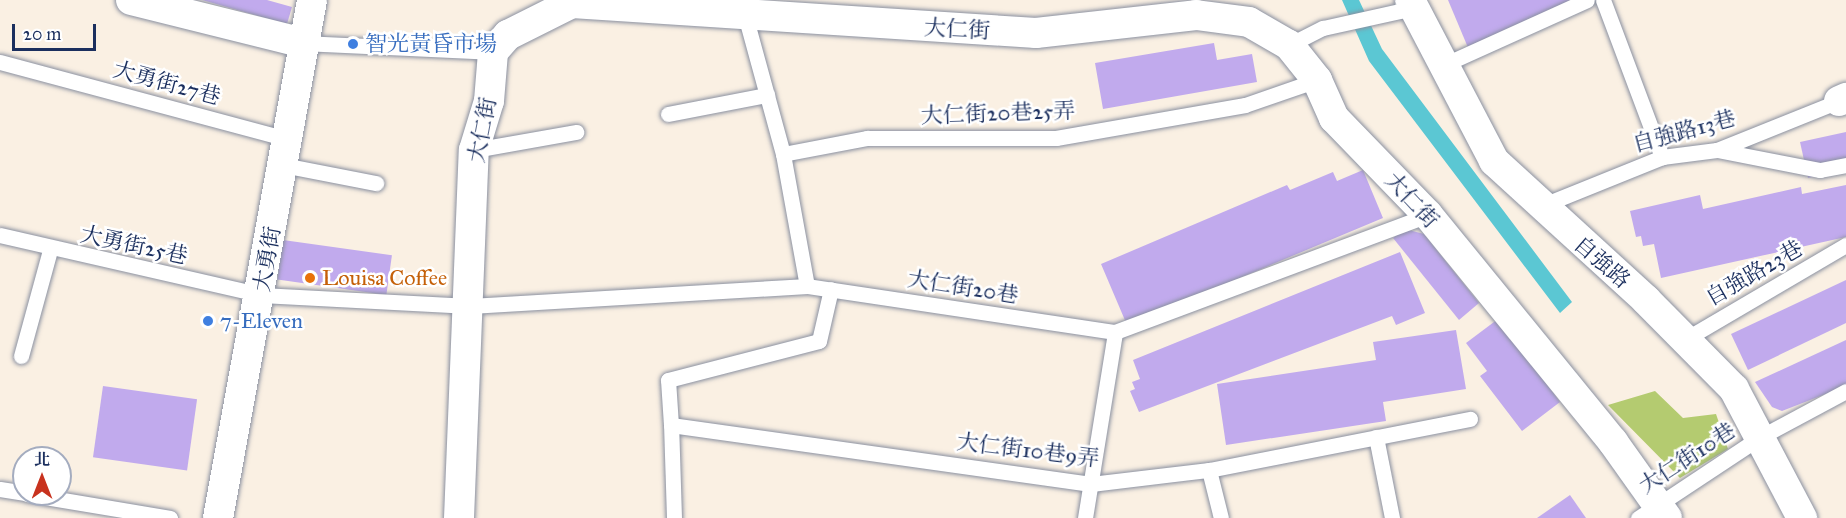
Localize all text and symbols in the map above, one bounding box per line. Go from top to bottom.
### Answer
scale bar [15,12,99,50]
street label: 大仁街 [923,14,991,44]
text: 20 m [23,23,61,45]
place label: 智光黃昏市場 [365,31,497,57]
marker: 智光黃昏市場 [346,37,360,51]
street label: 大勇街27巷 [110,56,224,110]
street label: 大仁街 [463,95,501,165]
street label: 大仁街20巷25弄 [920,97,1076,129]
street label: 自強路13巷 [1630,105,1738,157]
street label: 大仁街 [1380,167,1444,233]
street label: 大勇街25巷 [78,221,190,269]
street label: 大勇街 [248,224,286,294]
street label: 自強路 [1568,230,1636,294]
street label: 自強路23巷 [1701,235,1807,311]
place label: Louisa Coffee [322,265,447,291]
street label: 大仁街20巷 [906,265,1020,309]
marker: Louisa Coffee [303,271,317,285]
place label: 7-Eleven [220,308,303,334]
marker: 7-Eleven [201,314,215,328]
street label: 大仁街10巷 [1634,417,1740,499]
street label: 大仁街10巷9弄 [955,428,1101,472]
north arrow [12,446,72,506]
text: 北 [34,450,50,469]

